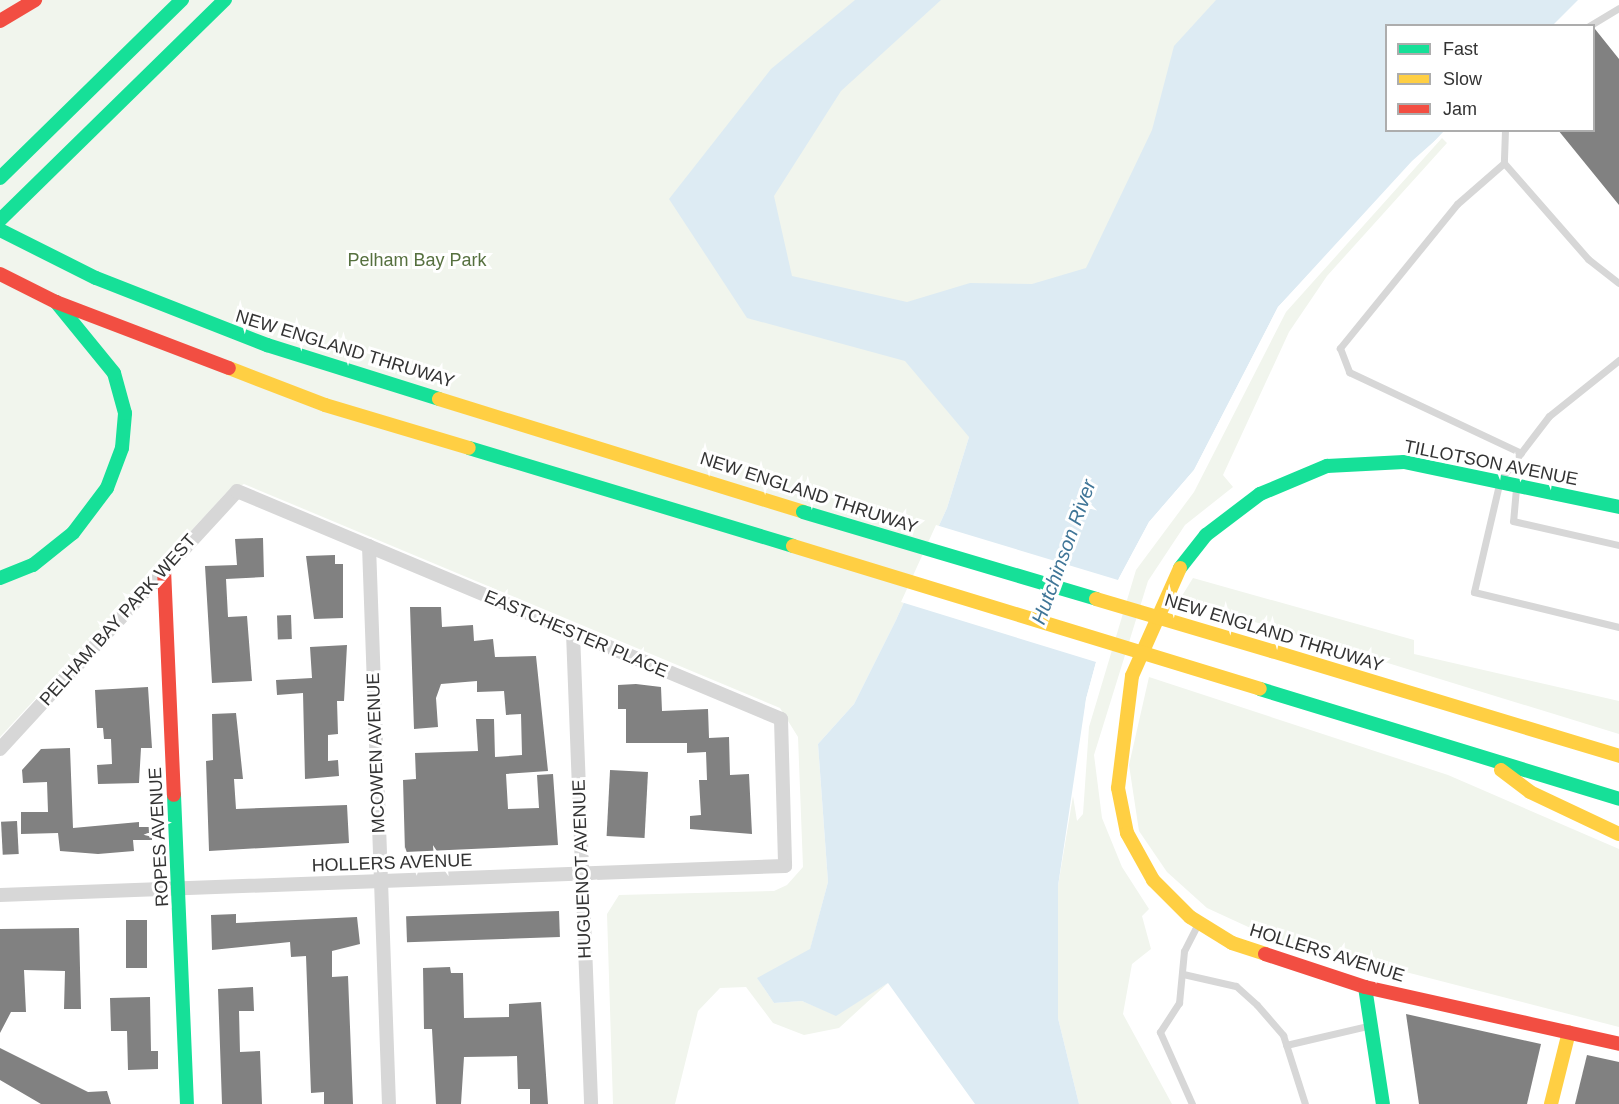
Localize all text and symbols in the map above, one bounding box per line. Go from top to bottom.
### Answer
legend [1385,24,1595,132]
text: Fast [1443,39,1478,59]
text: Slow [1443,69,1482,89]
text: Jam [1443,99,1477,119]
park label: Pelham Bay Park [347,249,487,271]
street label: NEW ENGLAND THRUWAY [233,305,457,393]
street label: TILLOTSON AVENUE [1402,435,1580,491]
street label: NEW ENGLAND THRUWAY [697,447,921,539]
water label: Hutchinson River [1027,476,1101,628]
street label: PELHAM BAY PARK WEST [35,530,201,710]
street label: EASTCHESTER PLACE [481,586,671,682]
street label: NEW ENGLAND THRUWAY [1162,589,1386,677]
street label: MCOWEN AVENUE [362,672,390,834]
street label: ROPES AVENUE [145,766,173,908]
street label: HUGUENOT AVENUE [568,778,596,960]
street label: HOLLERS AVENUE [311,849,473,877]
street label: HOLLERS AVENUE [1247,919,1407,987]

